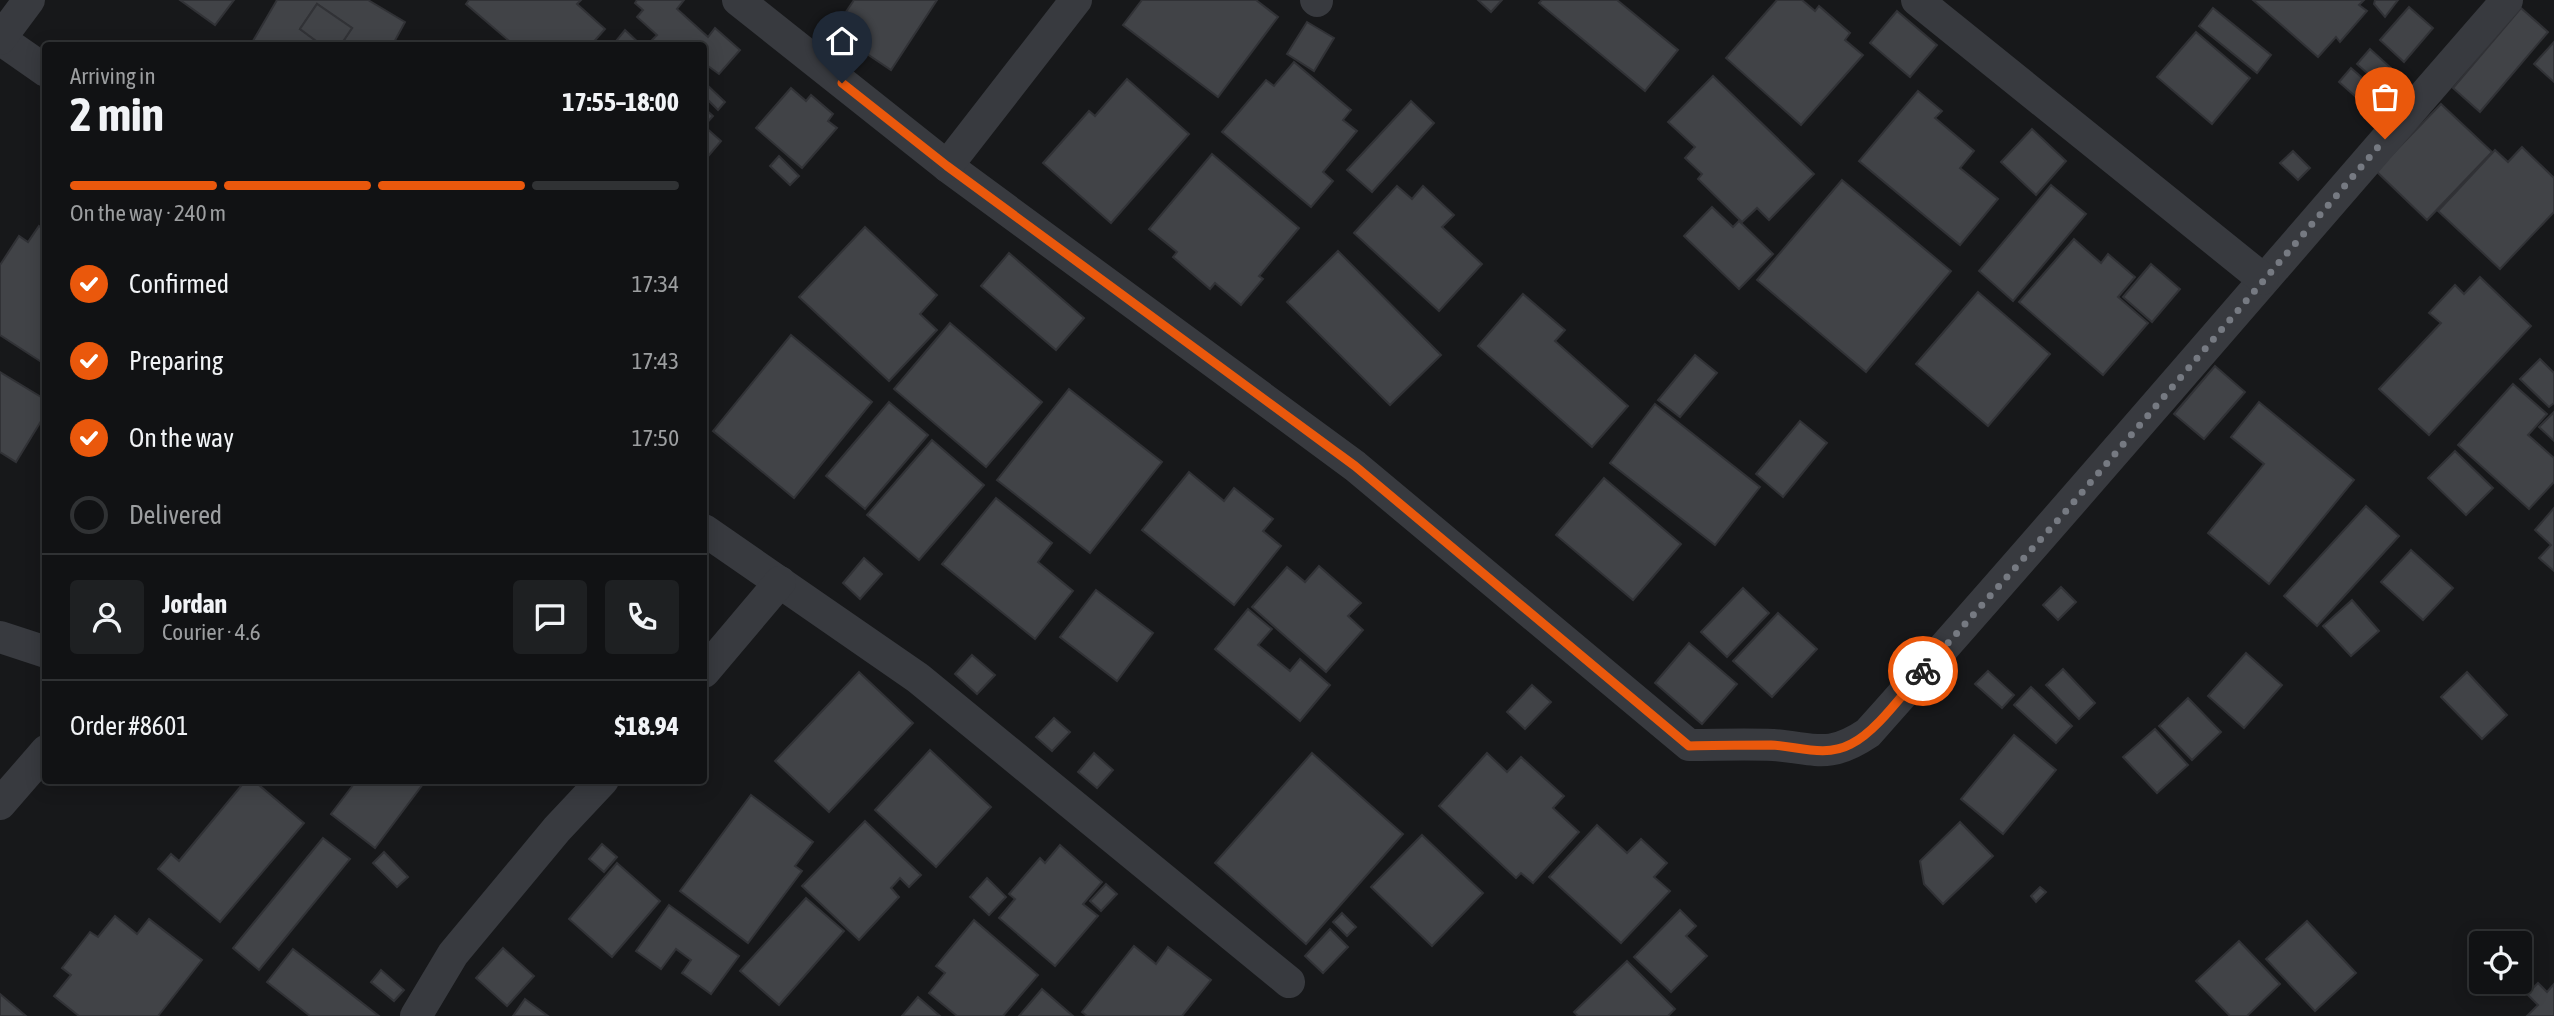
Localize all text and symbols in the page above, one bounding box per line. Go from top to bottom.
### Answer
pin [812,11,872,83]
icon: home [823,22,861,60]
text: Arriving in [70,63,156,89]
pin [2355,67,2415,139]
icon: bag [2366,78,2404,116]
text: 17:55–18:00 [562,87,679,117]
text: 2 min [70,88,164,141]
text: On the way · 240 m [70,200,226,226]
icon: check [70,265,108,303]
text: Confirmed [129,269,229,299]
text: 17:34 [632,271,679,297]
icon: check [70,342,108,380]
text: Preparing [129,346,223,376]
text: 17:43 [632,348,679,374]
icon: check [70,419,108,457]
text: On the way [129,423,234,453]
text: 17:50 [632,425,679,451]
text: Delivered [129,500,222,530]
button: person [70,580,144,654]
button: chat [513,580,587,654]
button: phone [605,580,679,654]
text: Jordan [162,589,227,619]
text: Courier · 4.6 [162,619,261,645]
courier [1888,636,1958,706]
icon: bike [1904,652,1942,690]
text: Order #8601 [70,711,189,741]
text: $18.94 [615,711,679,741]
map controls [2469,931,2532,994]
button: locate [2469,931,2532,994]

